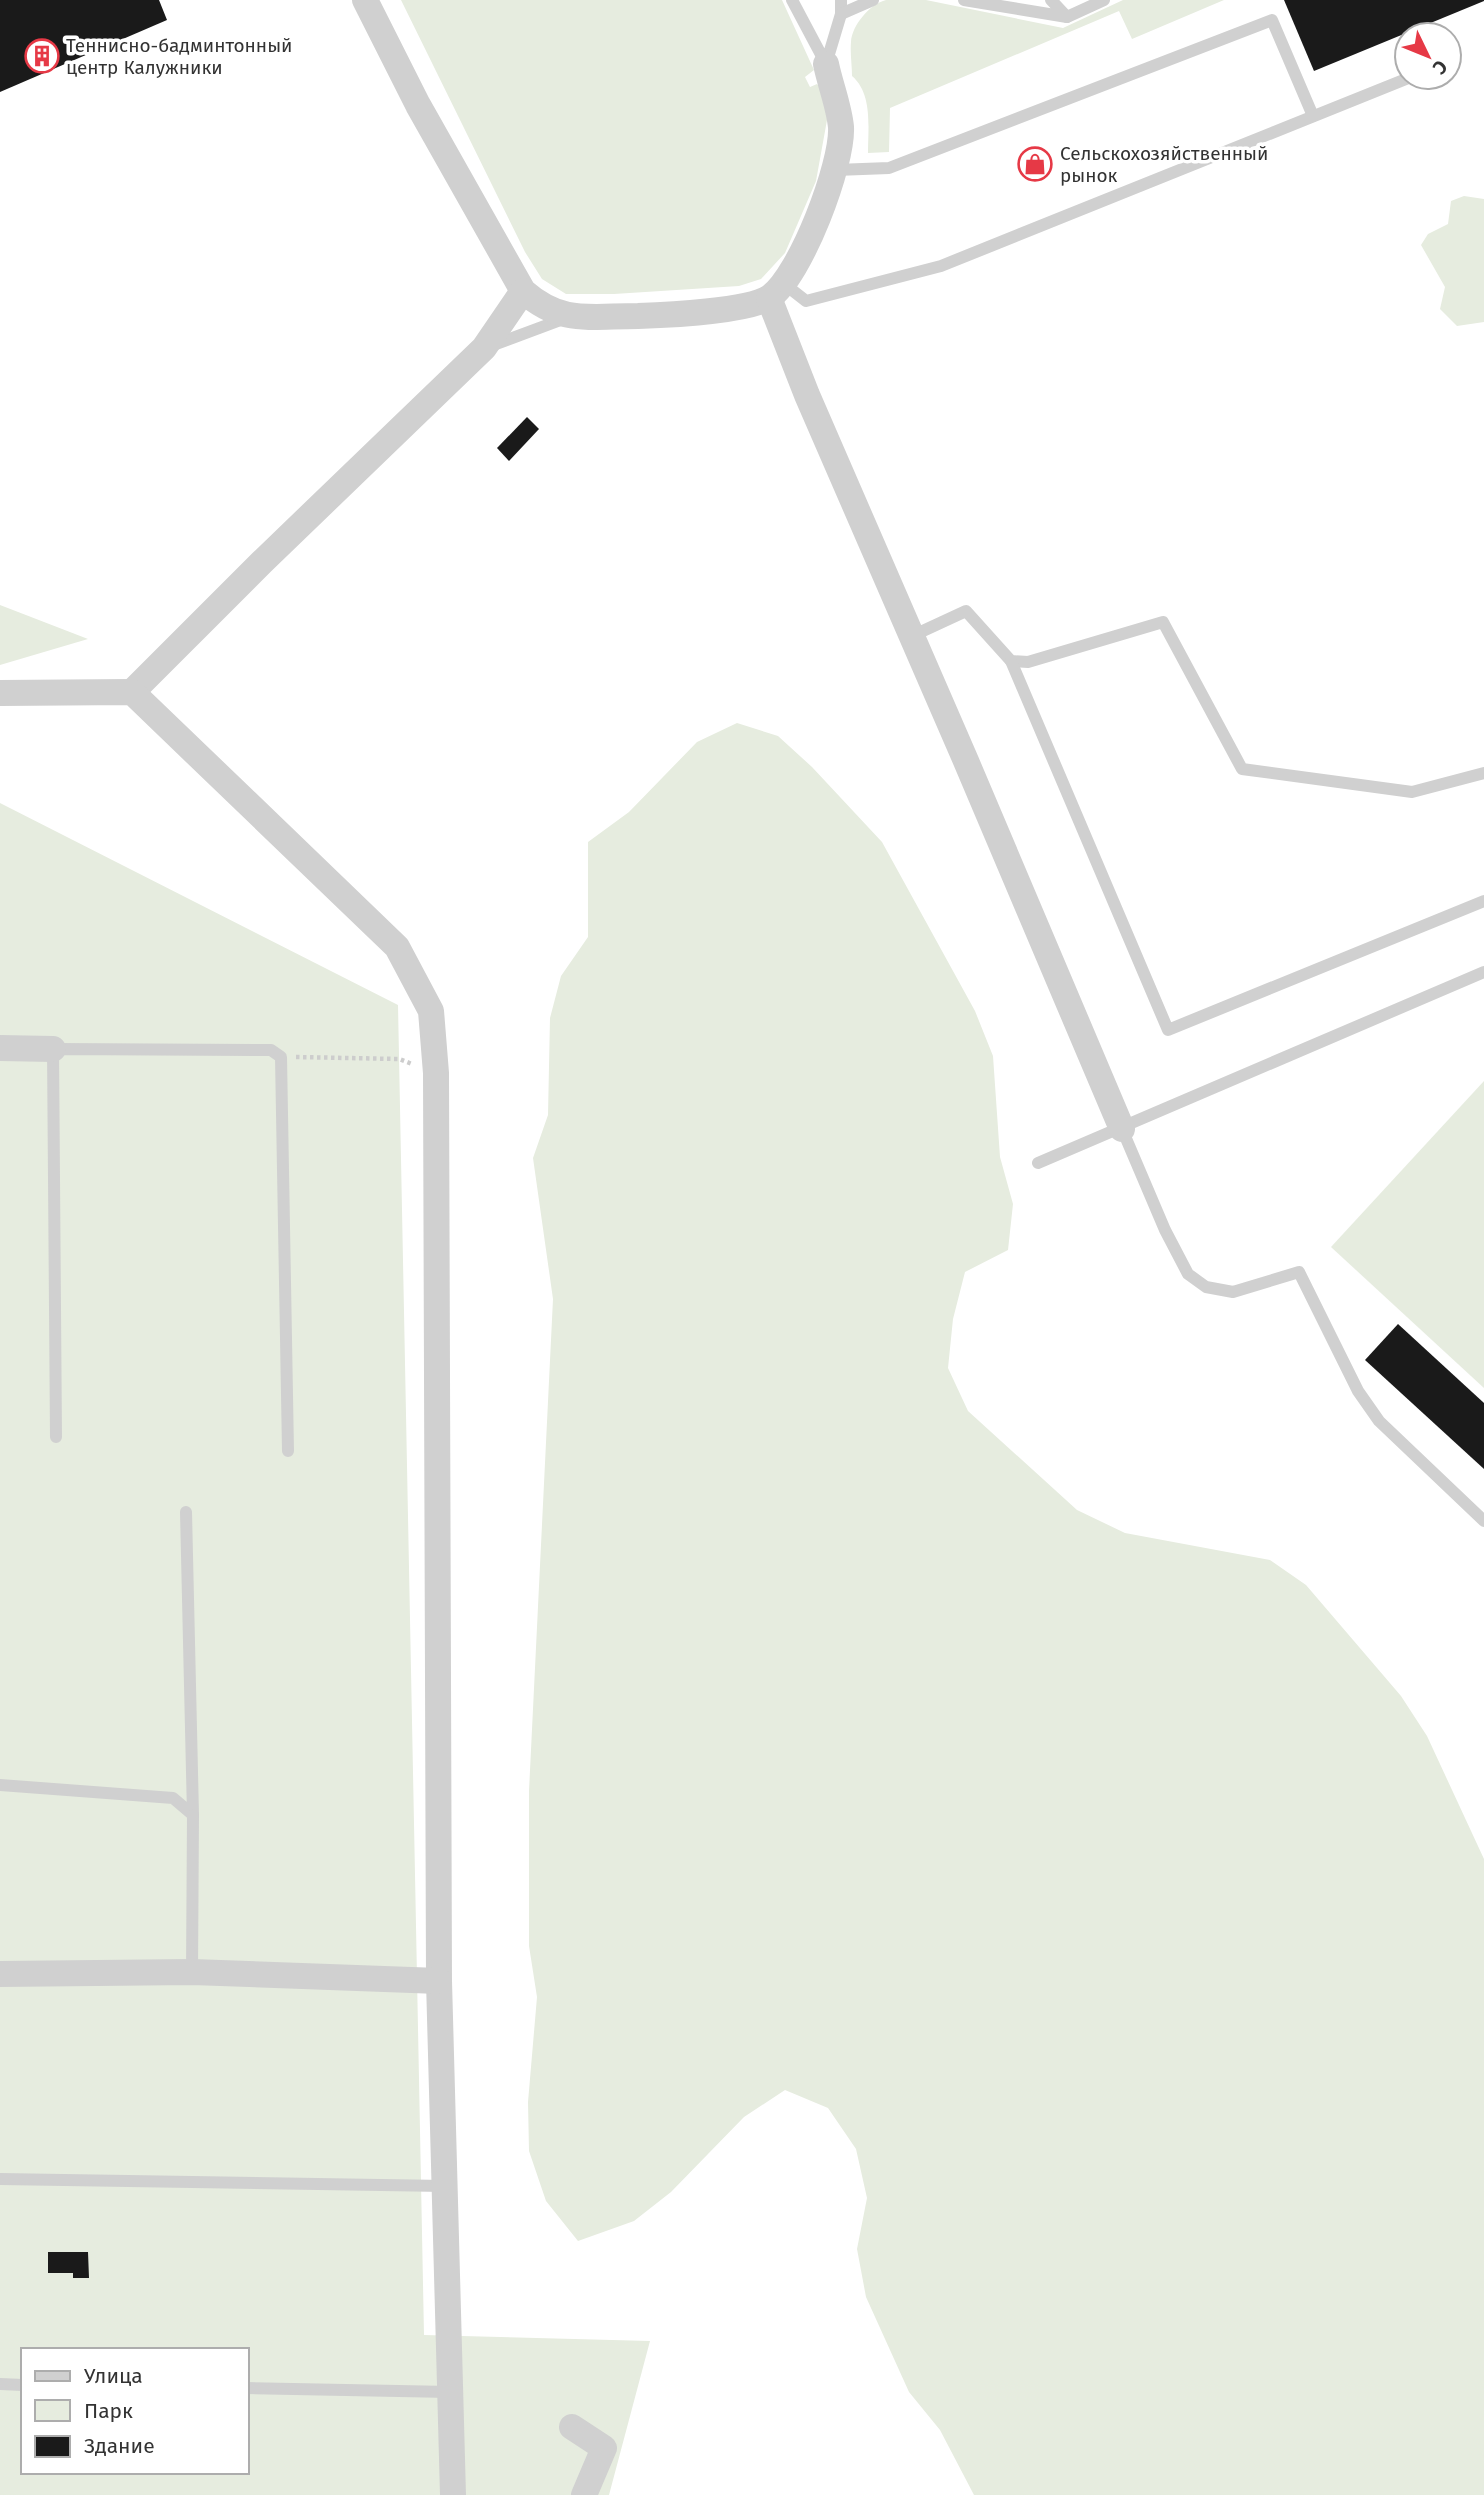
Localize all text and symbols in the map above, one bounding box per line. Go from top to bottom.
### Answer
north arrow [1393,21,1463,91]
place label: Теннисно-бадминтонный центр Калужники [66,34,292,79]
building icon: Теннисно-бадминтонный центр Калужники [23,37,61,75]
text: С [1428,55,1452,79]
place label: Сельскохозяйственный рынок [1060,142,1268,187]
shop icon: Сельскохозяйственный рынок [1016,145,1054,183]
legend [21,2348,248,2474]
text: Улица [84,2363,143,2389]
text: Парк [84,2398,133,2424]
text: Здание [84,2433,155,2459]

